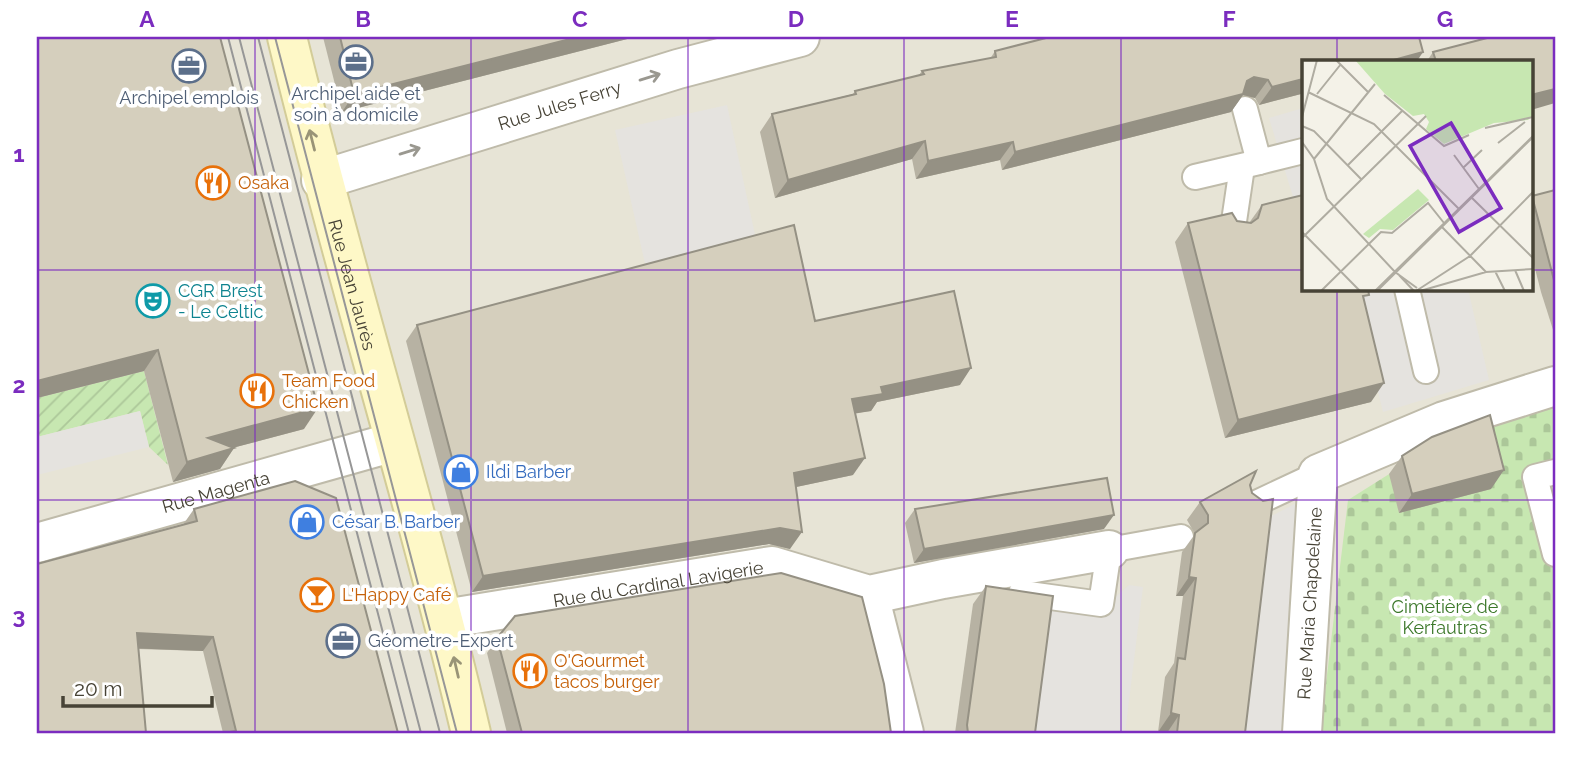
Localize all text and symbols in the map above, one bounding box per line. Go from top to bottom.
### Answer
text: A [139,5,155,32]
text: B [355,5,371,32]
text: C [572,5,588,32]
text: D [788,5,804,32]
text: E [1005,5,1019,32]
text: F [1222,5,1236,32]
text: G [1437,5,1453,32]
office icon: Archipel aide et soin à domicile [337,43,375,81]
office icon: Archipel emplois [170,47,208,85]
inset map [1302,60,1532,290]
one-way arrow [639,70,661,82]
street label: Rue Jules Ferry [495,76,624,134]
place label: Archipel aide et soin à domicile [291,83,421,125]
place label: Archipel emplois [119,87,259,108]
one-way arrow [305,129,318,152]
text: 1 [13,140,25,167]
one-way arrow [398,144,420,157]
restaurant icon: Osaka [194,164,232,202]
place label: Osaka [238,172,289,193]
street label: Rue Jean Jaurès [324,217,380,353]
place label: CGR Brest - Le Celtic [178,280,263,322]
theatre icon: CGR Brest - Le Celtic [134,282,172,320]
place label: Team Food Chicken [282,370,375,412]
text: 2 [13,371,25,398]
restaurant icon: Team Food Chicken [238,372,276,410]
shop icon: Ildi Barber [442,453,480,491]
place label: Ildi Barber [486,461,572,482]
street label: Rue Magenta [160,467,272,517]
shop icon: César B. Barber [288,503,326,541]
street label: Rue Maria Chapdelaine [1293,506,1326,700]
place label: César B. Barber [332,511,461,532]
street label: Rue du Cardinal Lavigerie [551,556,765,611]
bar icon: L'Happy Café [298,576,336,614]
place label: L'Happy Café [342,584,452,605]
park label: Cimetière de Kerfautras [1392,596,1499,638]
text: 3 [13,602,25,629]
office icon: Géometre-Expert [324,622,362,660]
place label: Géometre-Expert [368,630,513,651]
place label: O'Gourmet tacos burger [554,650,660,692]
restaurant icon: O'Gourmet tacos burger [511,652,549,690]
one-way arrow [448,656,462,679]
scale bar [63,665,212,709]
text: 20 m [74,676,122,701]

